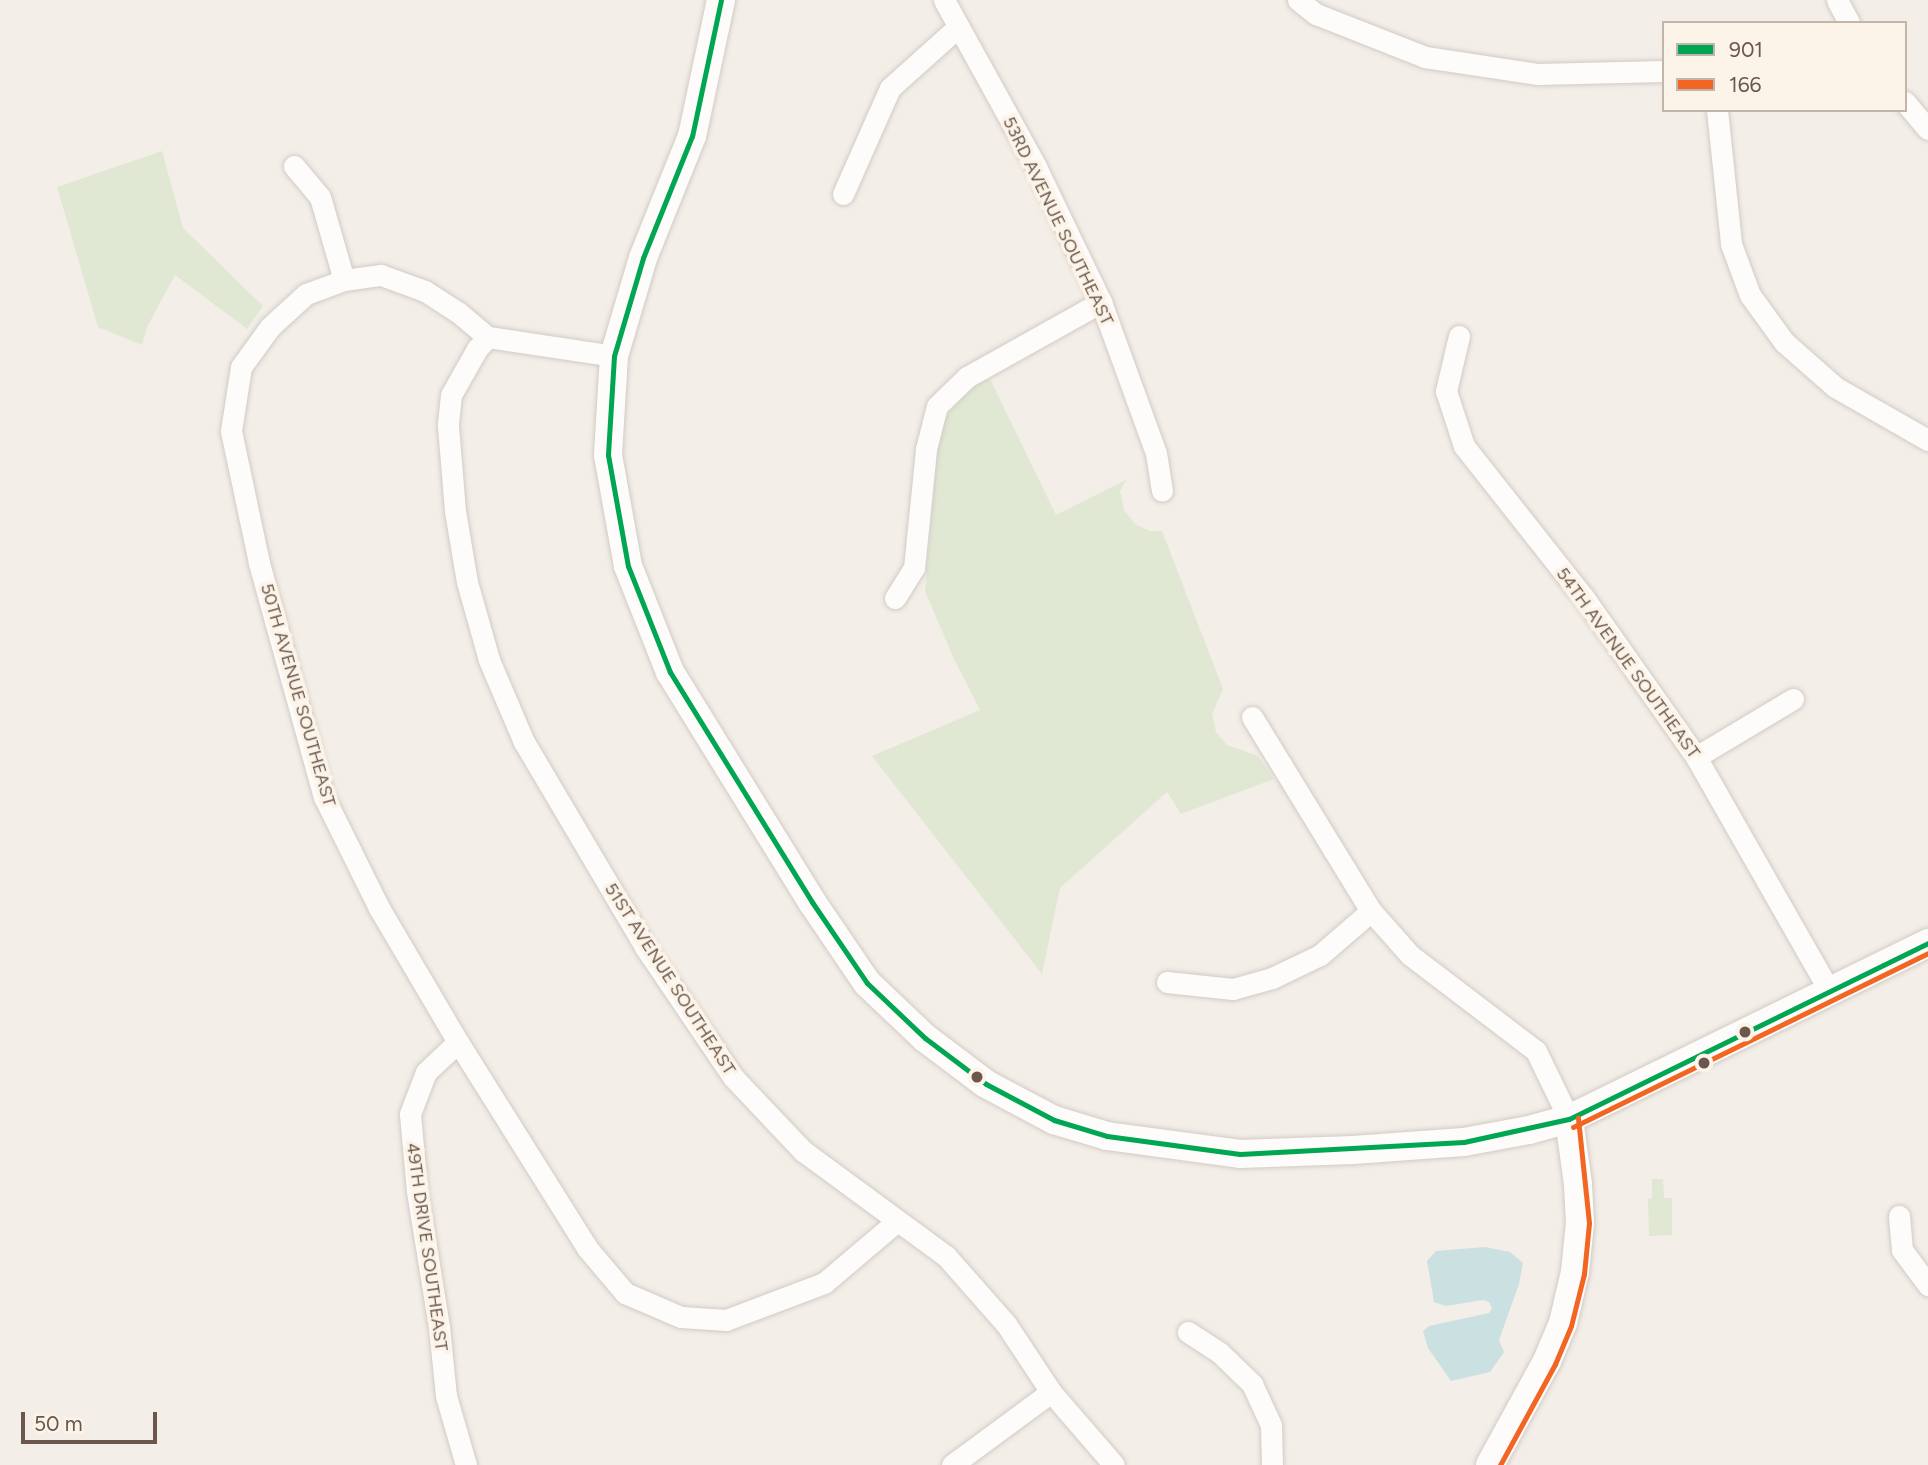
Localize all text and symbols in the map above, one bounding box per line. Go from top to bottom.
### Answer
legend [1662,21,1907,112]
text: 901 [1729,37,1763,62]
text: 166 [1729,72,1761,97]
street label: 53RD AVENUE SOUTHEAST [998,113,1118,329]
street label: 54TH AVENUE SOUTHEAST [1551,563,1705,763]
street label: 50TH AVENUE SOUTHEAST [256,581,340,809]
street label: 51ST AVENUE SOUTHEAST [600,879,740,1079]
unlabelled marker [1738,1025,1752,1039]
unlabelled marker [1697,1056,1711,1070]
unlabelled marker [970,1070,984,1084]
street label: 49TH DRIVE SOUTHEAST [402,1141,452,1353]
scale bar [24,1398,161,1442]
text: 50 m [34,1411,83,1436]

